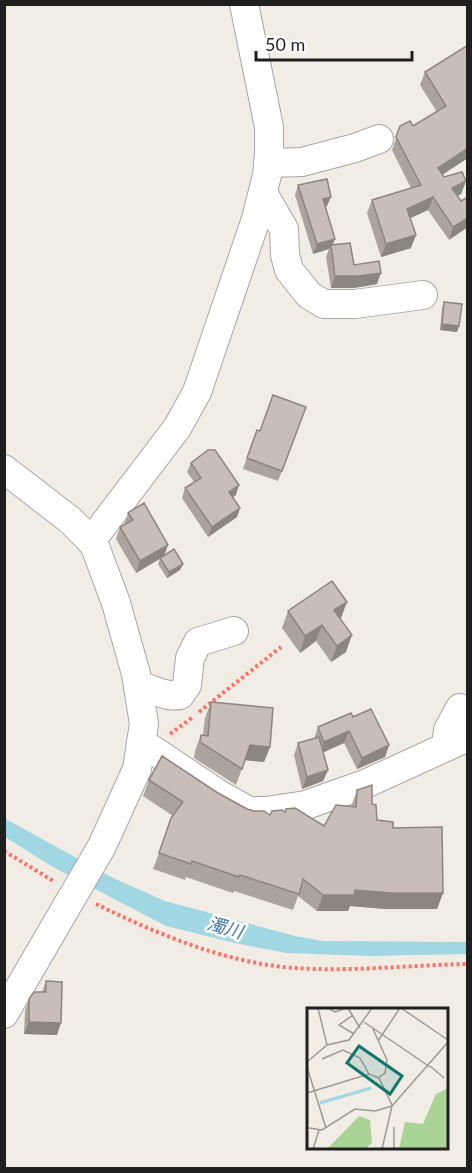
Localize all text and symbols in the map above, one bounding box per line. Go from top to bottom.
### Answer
scale bar [256,24,412,62]
text: 50 m [265,33,305,55]
water label: 濁川 [205,912,248,943]
inset map [307,1008,448,1149]

